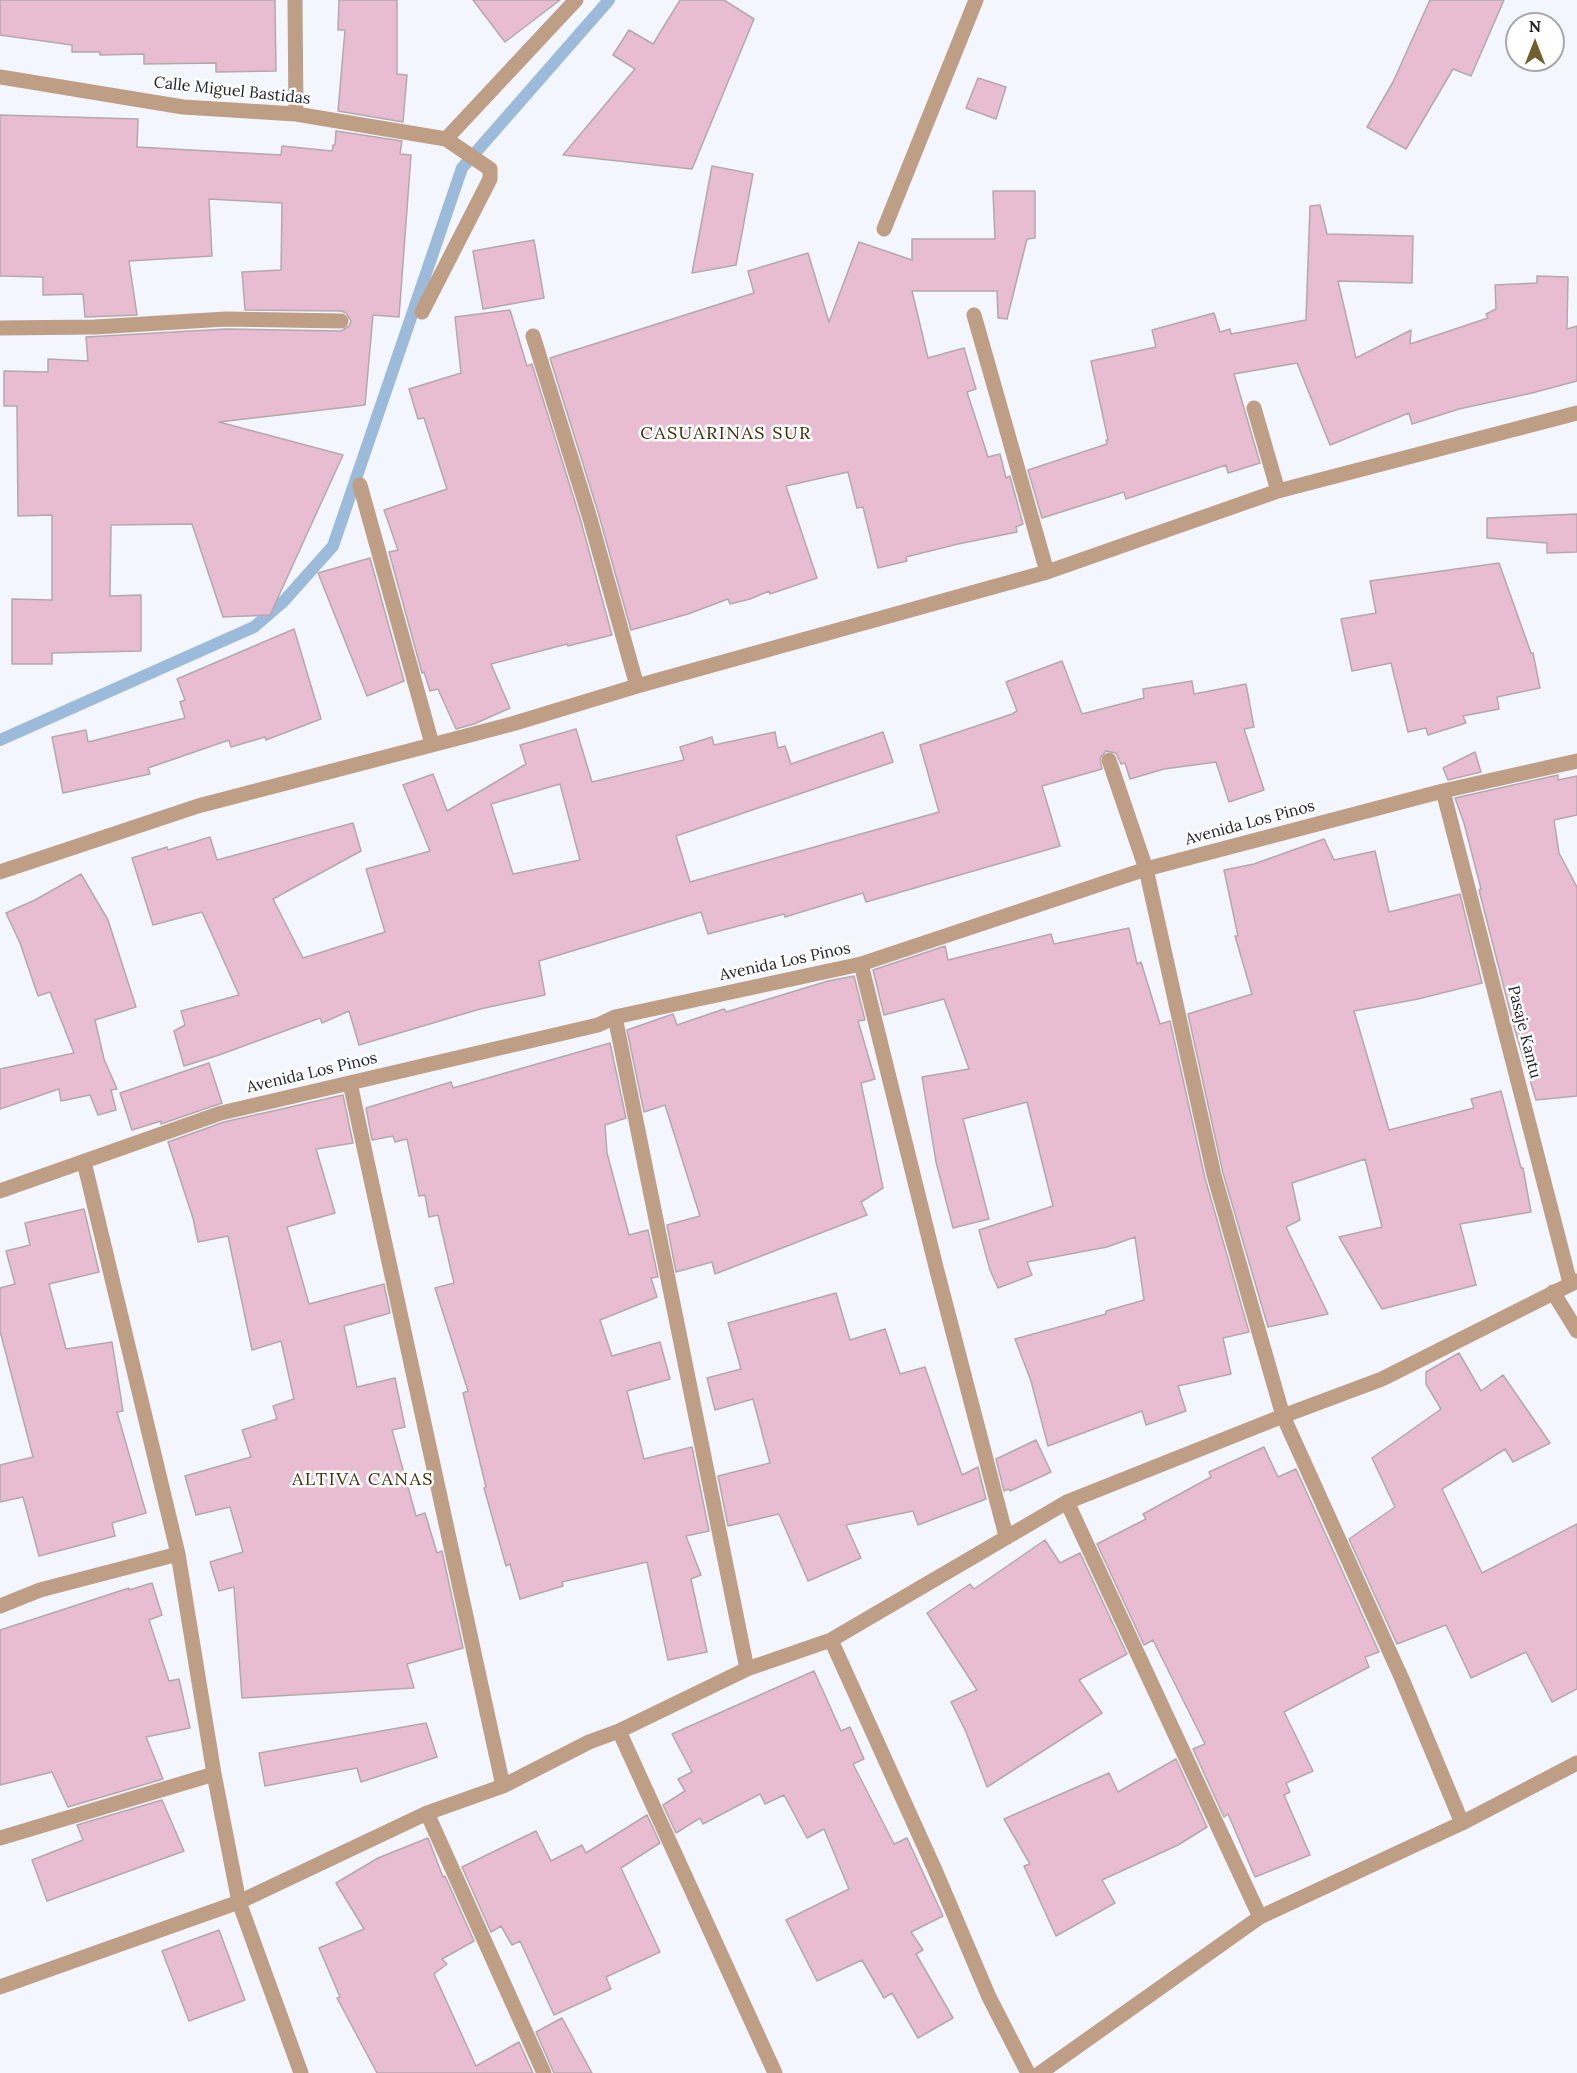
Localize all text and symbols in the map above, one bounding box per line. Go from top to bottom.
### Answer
north arrow [1505,12,1565,72]
text: N [1529,16,1541,36]
street label: Calle Miguel Bastidas [153,73,311,109]
district label: CASUARINAS SUR [640,423,812,445]
street label: Avenida Los Pinos [1183,796,1317,850]
street label: Avenida Los Pinos [718,939,852,985]
street label: Pasaje Kantu [1503,984,1545,1080]
street label: Avenida Los Pinos [245,1049,379,1097]
district label: ALTIVA CANAS [292,1469,434,1491]

